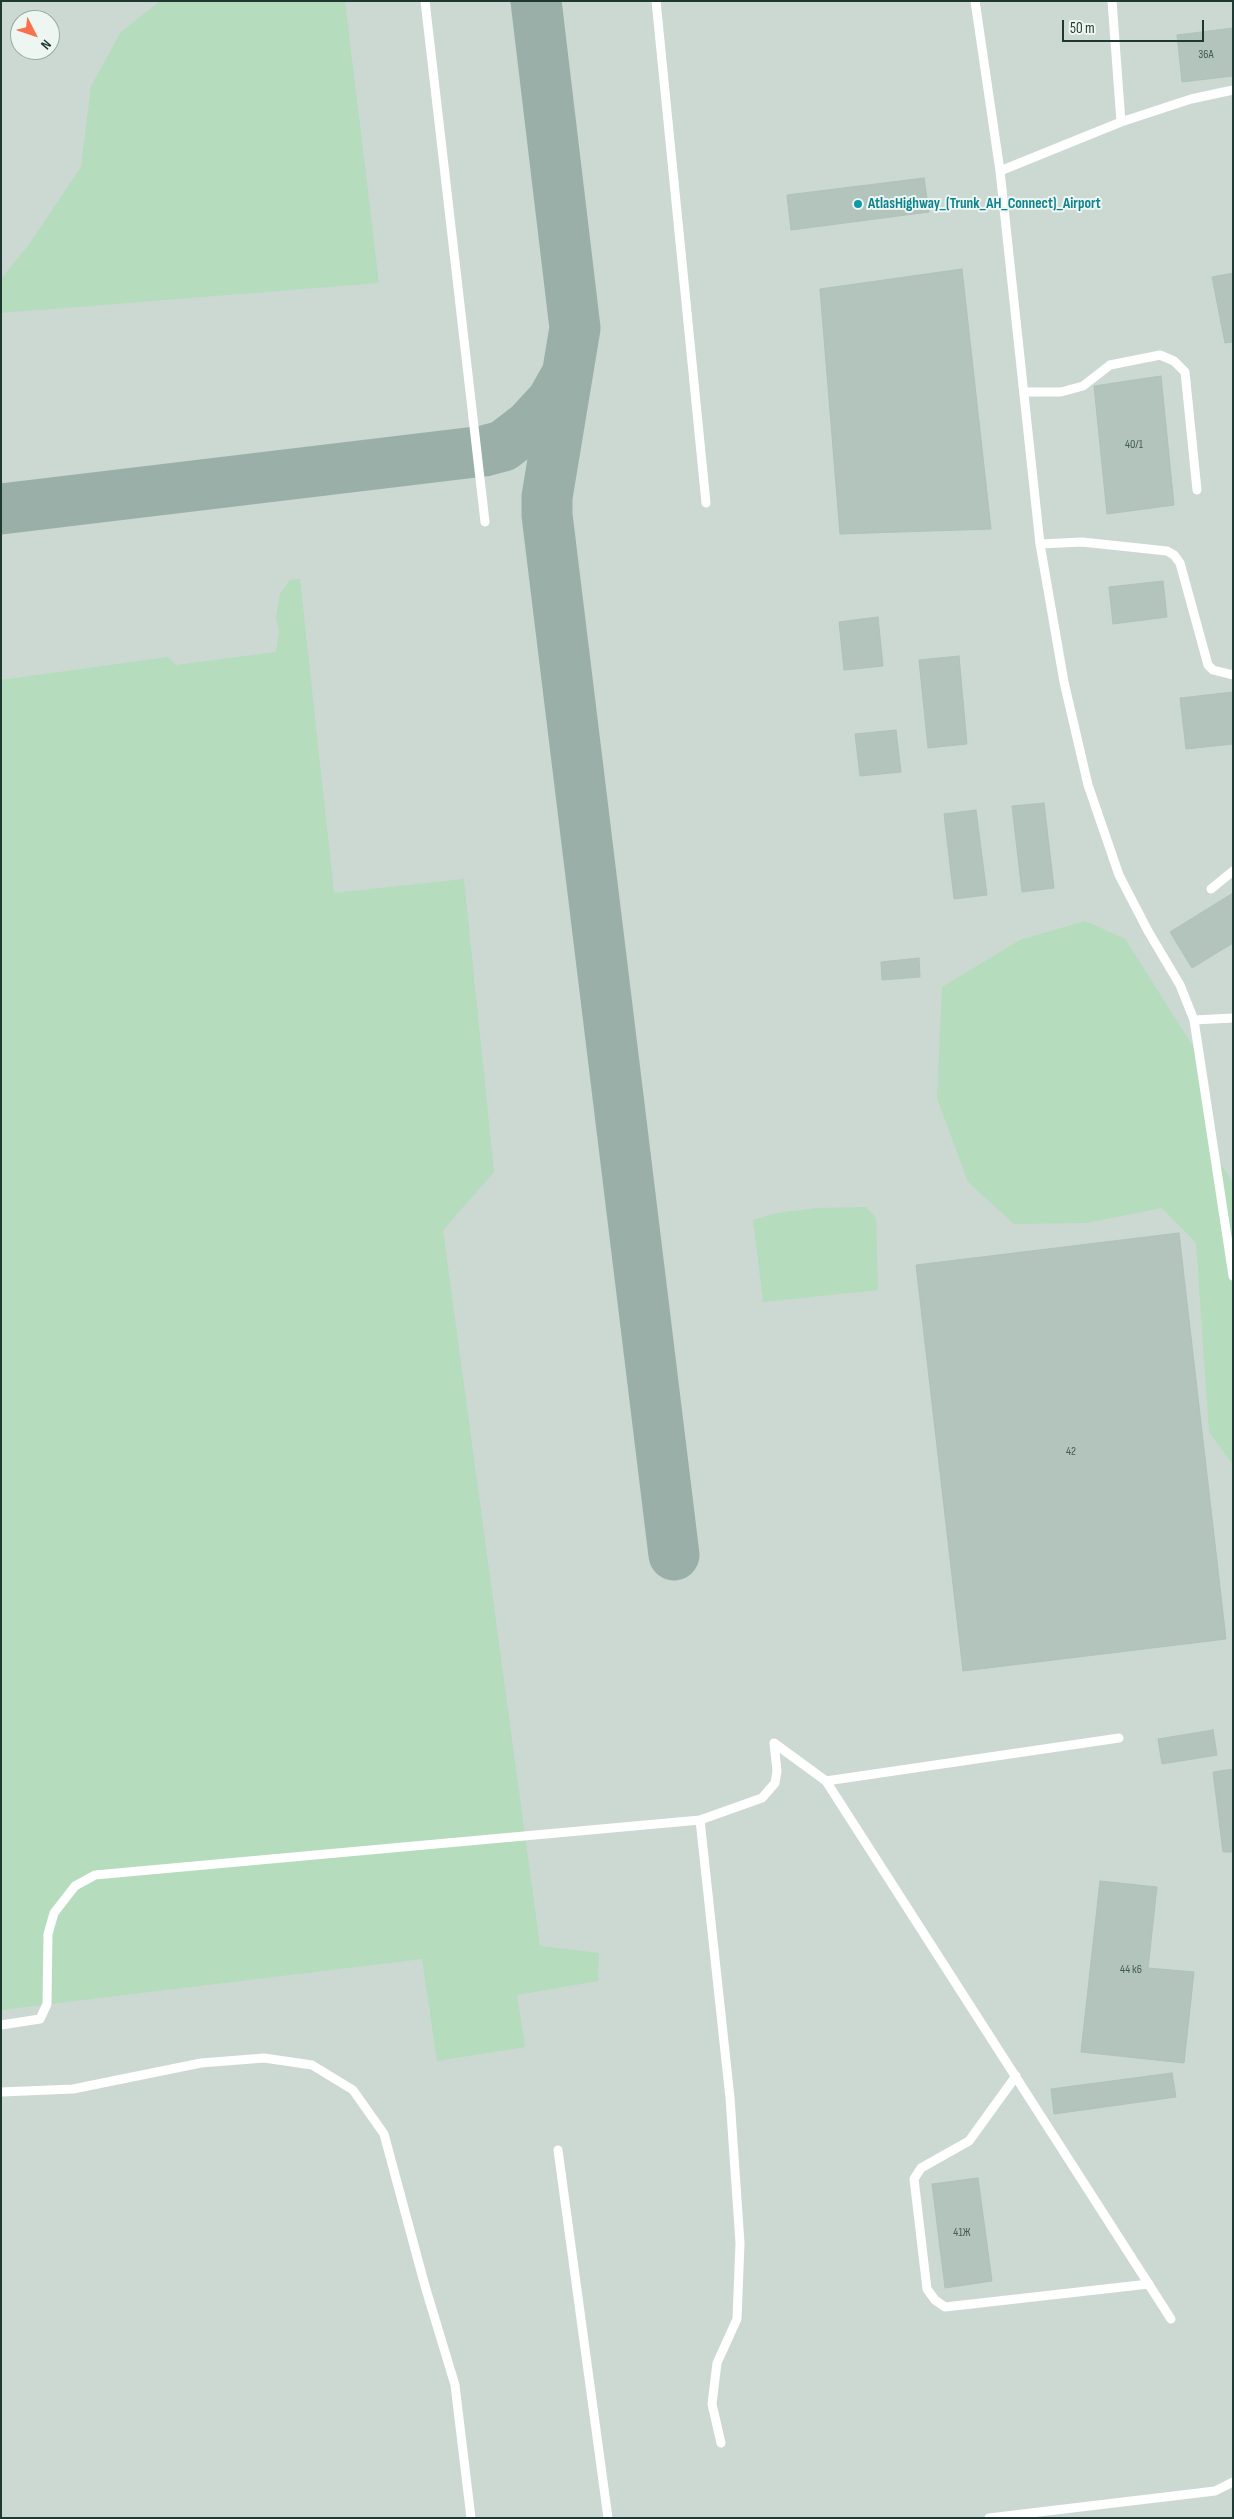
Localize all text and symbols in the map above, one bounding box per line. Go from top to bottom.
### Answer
north arrow [10,10,60,60]
scale bar [1064,10,1206,42]
text: 50 m [1070,19,1095,38]
text: N [37,36,55,53]
house number: 36А [1198,48,1214,62]
place label: AtlasHighway_(Trunk_AH_Connect)_Airport [868,195,1101,213]
marker: AtlasHighway_(Trunk_AH_Connect)_Airport [852,198,864,210]
house number: 40/1 [1125,438,1143,452]
house number: 42 [1066,1445,1076,1459]
house number: 44 к6 [1120,1963,1142,1977]
house number: 41Ж [953,2226,971,2240]

